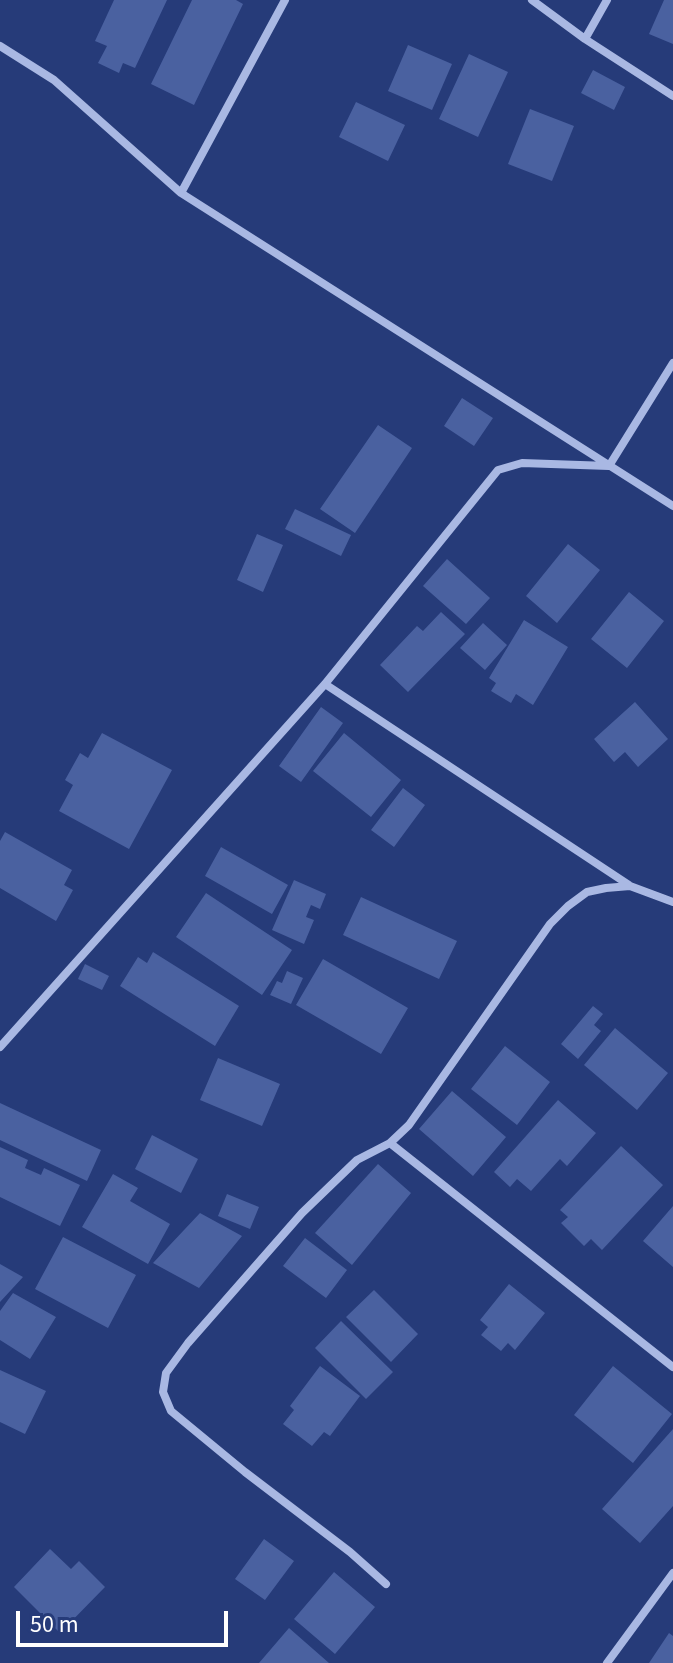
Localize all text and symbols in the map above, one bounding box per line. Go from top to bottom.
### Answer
scale bar [20,1595,232,1645]
text: 50 m [30,1607,79,1642]

